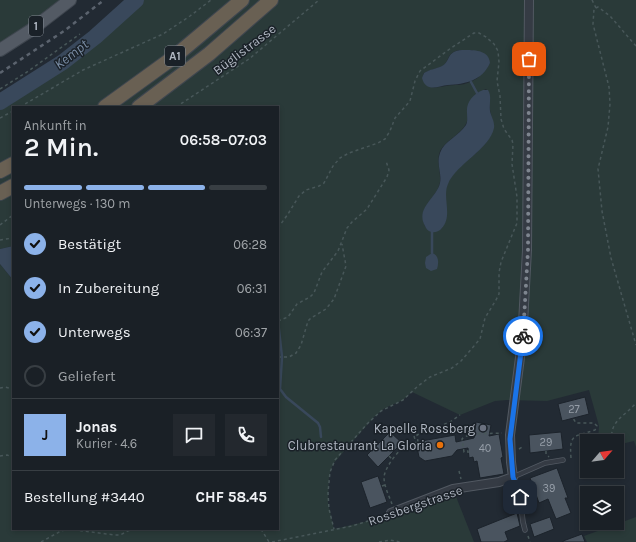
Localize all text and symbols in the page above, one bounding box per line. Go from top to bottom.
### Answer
road number: 1 [29,16,43,36]
street label: Büglistrasse [210,21,279,78]
water label: Kempt [51,36,92,73]
pin [512,42,546,76]
road number: A1 [165,46,185,66]
icon: bag [518,48,540,70]
text: Ankunft in [24,118,87,133]
text: 06:58–07:03 [180,131,267,149]
text: 2 Min. [24,132,98,163]
text: Unterwegs · 130 m [24,196,130,211]
icon: check [24,233,46,255]
text: Bestätigt [58,235,121,253]
text: 06:28 [233,237,267,252]
icon: check [24,277,46,299]
text: In Zubereitung [58,279,159,297]
text: 06:31 [237,281,267,296]
courier [503,316,543,356]
icon: check [24,321,46,343]
text: Unterwegs [58,323,131,341]
text: 06:37 [235,325,267,340]
icon: bike [512,325,534,347]
text: Geliefert [58,367,116,385]
house number: 27 [568,403,580,416]
button: chat [173,414,215,456]
button: phone [225,414,267,456]
text: Jonas [76,418,117,436]
place label: Kapelle Rossberg [374,421,476,436]
marker: Kapelle Rossberg [478,423,488,433]
text: J [42,426,48,444]
north arrow [580,434,624,478]
map controls [580,434,624,530]
text: Kurier · 4.6 [76,436,137,451]
house number: 29 [540,436,552,449]
place label: Clubrestaurant La Gloria [288,438,432,453]
marker: Clubrestaurant La Gloria [435,440,445,450]
house number: 40 [479,442,491,455]
pin [503,480,537,514]
street label: Rossbergstrasse [366,482,465,529]
house number: 39 [543,482,555,495]
icon: home [509,486,531,508]
button: layers [580,486,624,530]
text: Bestellung #3440 [24,488,145,506]
text: CHF 58.45 [196,488,267,506]

